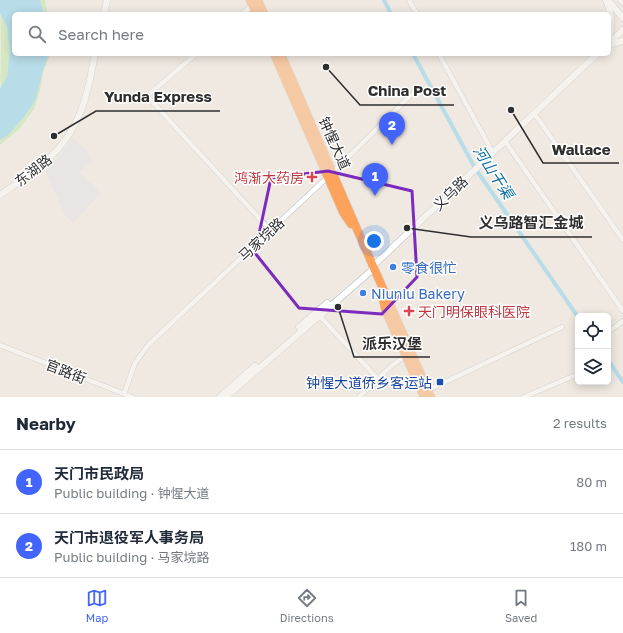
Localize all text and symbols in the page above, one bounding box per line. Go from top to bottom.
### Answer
search box [12,12,611,56]
icon: search [26,23,48,45]
text: Search here [58,25,144,43]
callout: China Post [360,78,454,105]
text: China Post [368,81,446,99]
callout: Yunda Express [96,84,220,111]
text: Yunda Express [104,87,212,105]
pin: 2 [379,112,405,145]
street label: 钟惺大道 [316,114,354,172]
callout: Wallace [543,136,619,163]
text: Wallace [551,140,611,158]
water label: 河山干渠 [470,142,519,204]
street label: 东湖路 [11,150,55,190]
pin: 1 [362,163,388,196]
place label: 鸿渐大药房 [234,169,304,186]
marker: 鸿渐大药房 [307,172,317,182]
street label: 义乌路 [429,172,471,214]
callout: 义乌路智汇金城 [471,210,592,237]
text: 义乌路智汇金城 [478,213,584,231]
street label: 马家垸路 [235,214,287,264]
your location [364,231,384,251]
place label: 零食很忙 [401,259,457,276]
marker: 零食很忙 [388,262,398,272]
place label: Niuniu Bakery [371,285,465,302]
marker: Niuniu Bakery [358,288,368,298]
place label: 天门明保眼科医院 [418,303,530,320]
marker: 天门明保眼科医院 [403,305,415,317]
map controls [575,313,611,385]
button: locate [575,313,611,349]
callout: 派乐汉堡 [354,330,430,357]
text: 派乐汉堡 [362,334,422,352]
button: layers [575,349,611,385]
street label: 官路街 [43,356,89,386]
place label: 钟惺大道侨乡客运站 [306,374,432,391]
marker: 钟惺大道侨乡客运站 [435,377,445,387]
text: Nearby [16,413,76,434]
text: 2 results [553,415,607,431]
text: 天门市民政局 [54,464,144,482]
text: 1 [26,474,32,490]
text: 80 m [576,474,607,490]
text: Public building · 钟惺大道 [54,485,210,501]
text: 天门市退役军人事务局 [54,528,204,546]
text: 2 [25,538,33,554]
text: 180 m [570,538,607,554]
text: Public building · 马家垸路 [54,549,210,565]
tab: Map [86,587,108,624]
tab: Directions [280,587,334,624]
tab: Saved [505,587,537,624]

